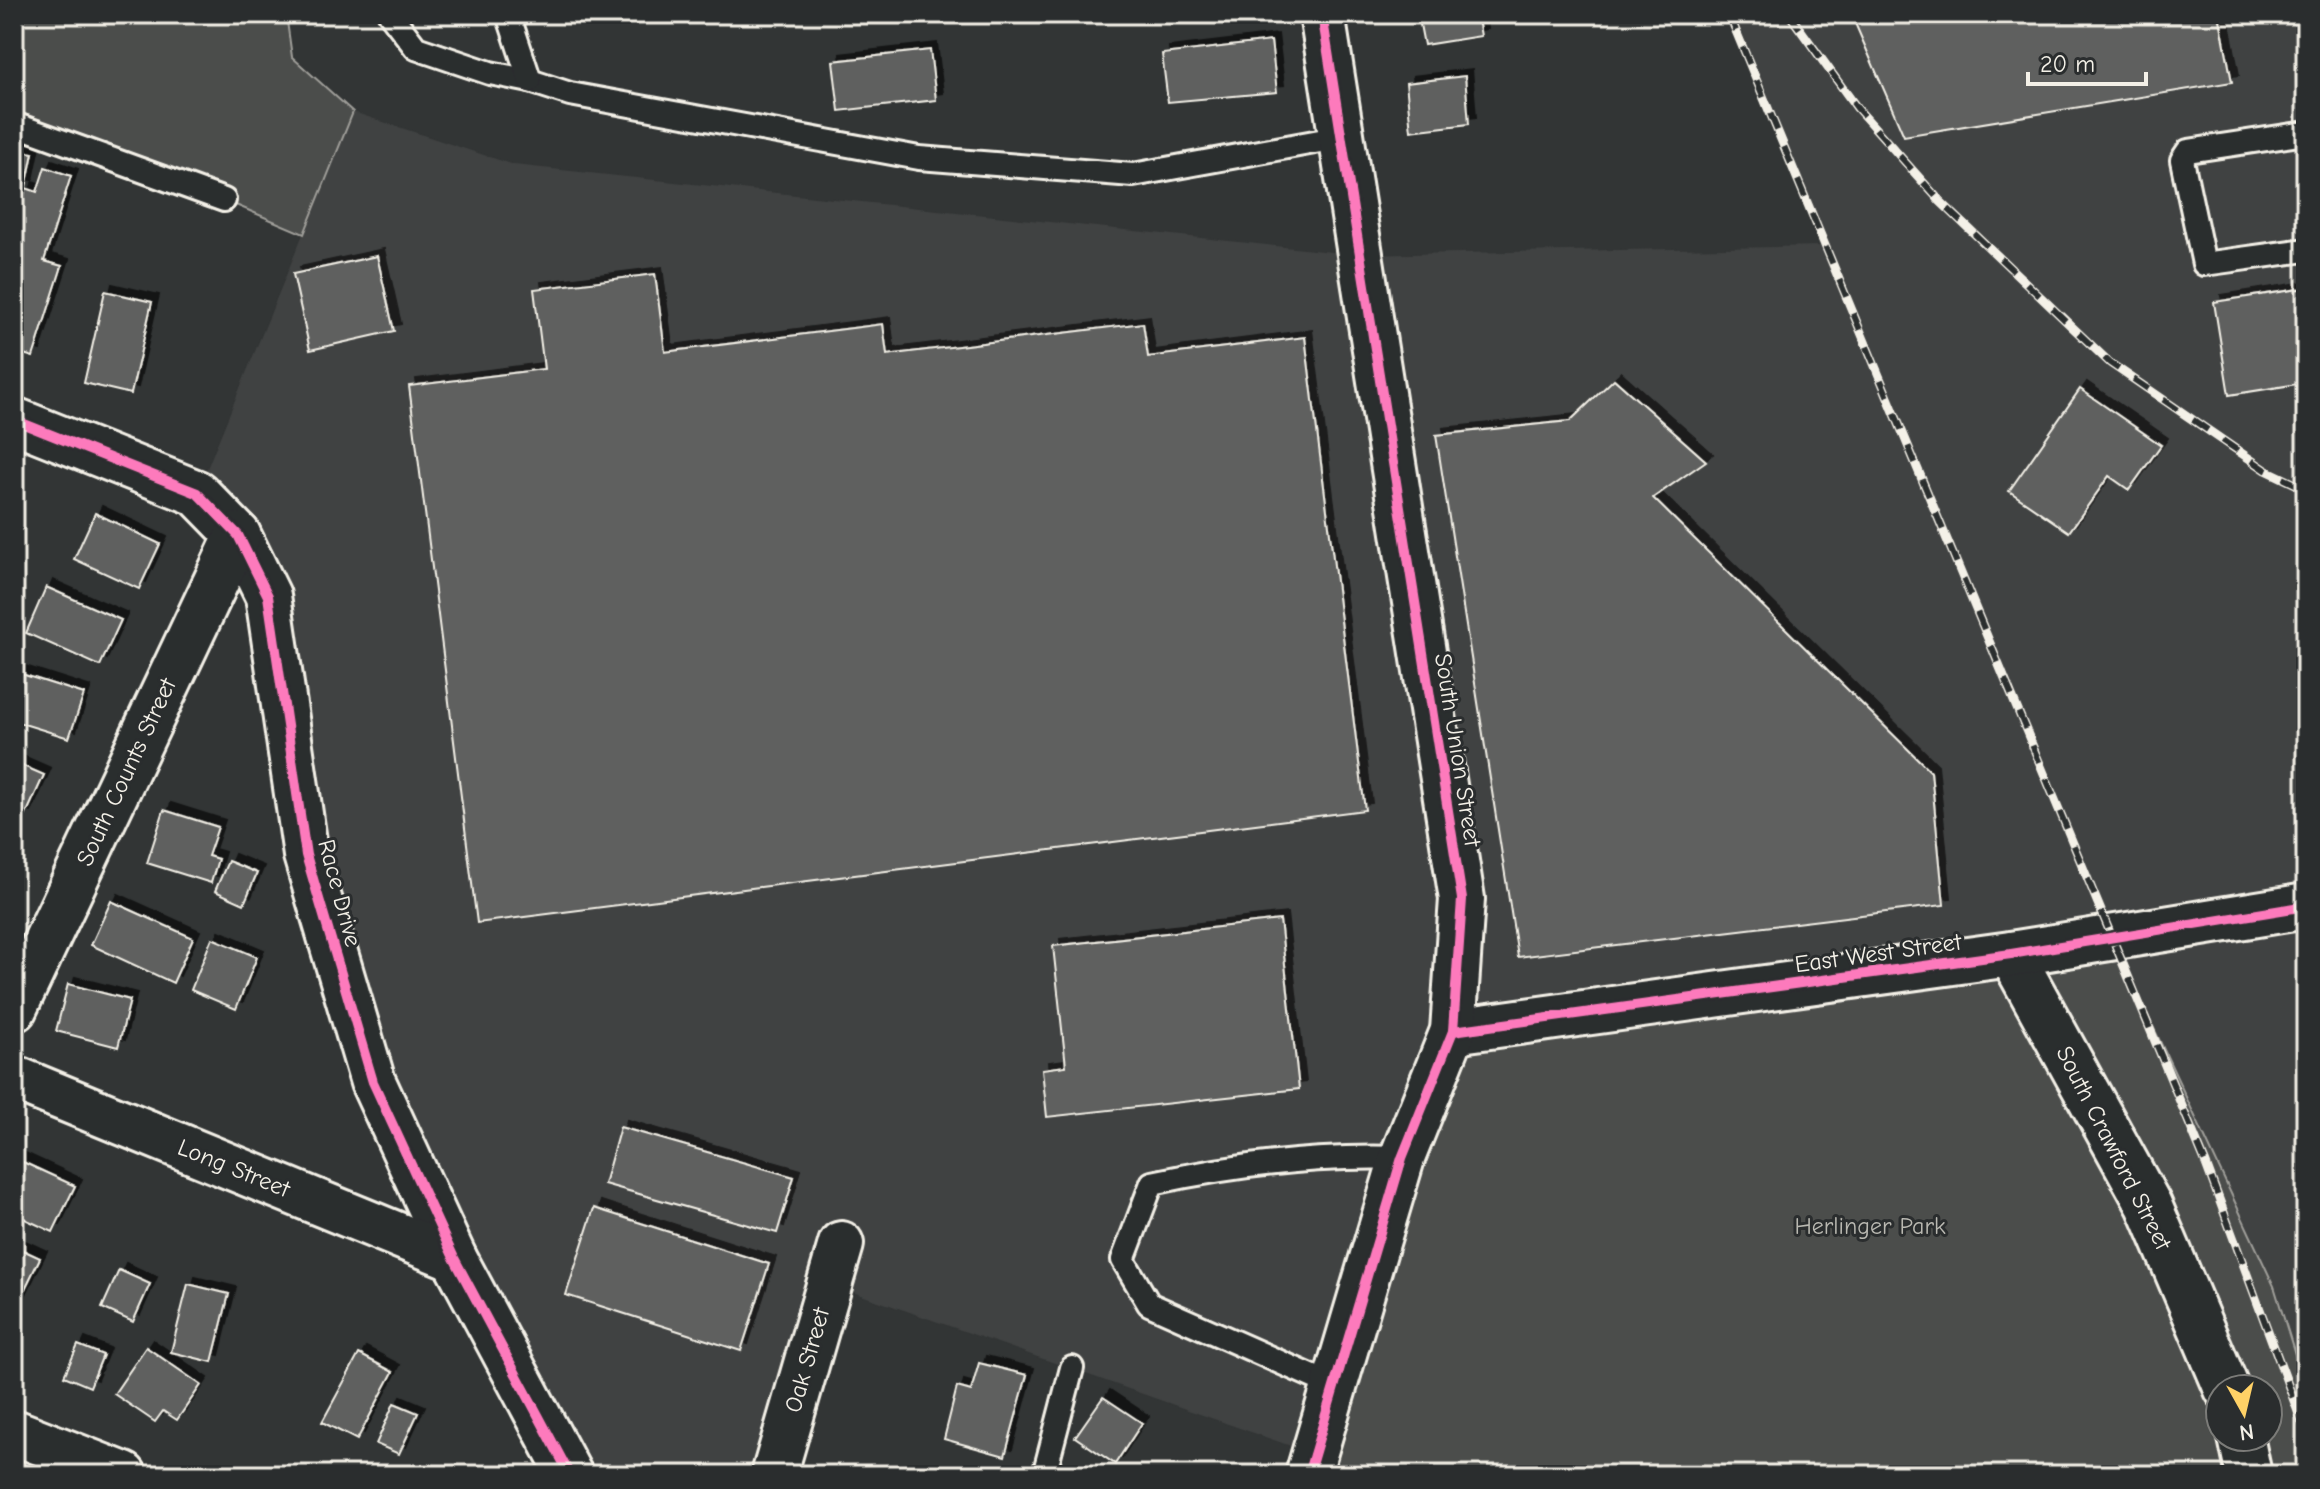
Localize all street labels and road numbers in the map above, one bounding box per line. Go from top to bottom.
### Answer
street label: South Union Street [1429,651,1487,850]
street label: South Counts Street [70,673,182,870]
street label: Race Drive [312,836,368,950]
street label: East West Street [1793,927,1964,979]
street label: South Crawford Street [2050,1041,2178,1256]
street label: Long Street [174,1133,295,1204]
street label: Oak Street [779,1303,836,1416]

